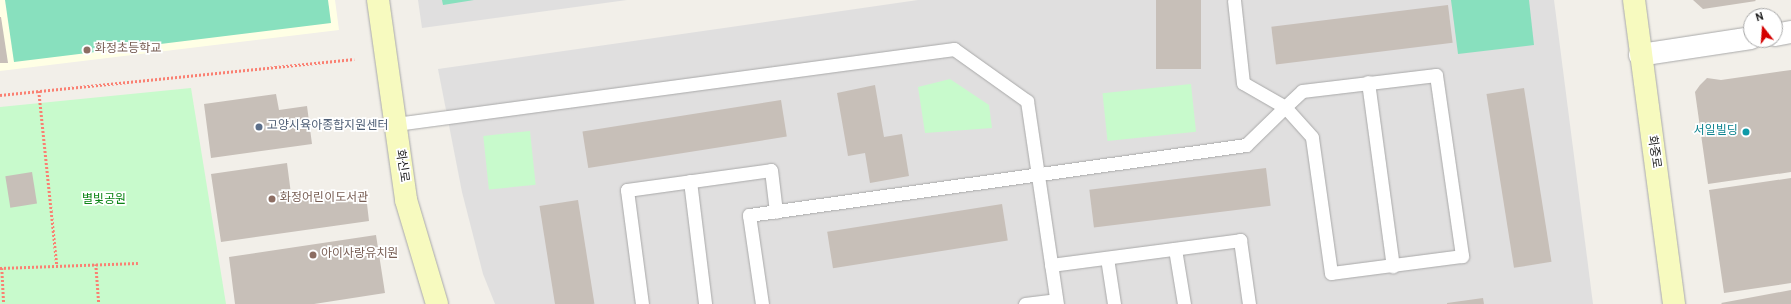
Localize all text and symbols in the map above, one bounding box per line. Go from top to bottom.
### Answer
north arrow [1743,8,1783,48]
text: N [1754,10,1766,25]
place label: 화정초등학교 [95,43,161,57]
marker: 화정초등학교 [82,45,92,55]
place label: 고양시육아종합지원센터 [267,120,388,134]
marker: 고양시육아종합지원센터 [254,122,264,132]
place label: 서일빌딩 [1694,125,1738,139]
marker: 서일빌딩 [1741,127,1751,137]
street label: 화중로 [1644,135,1662,169]
street label: 화신로 [392,149,410,183]
place label: 화정어린이도서관 [280,192,368,206]
park label: 별빛공원 [82,194,126,208]
marker: 화정어린이도서관 [267,194,277,204]
place label: 아이사랑유치원 [321,248,398,262]
marker: 아이사랑유치원 [308,250,318,260]

